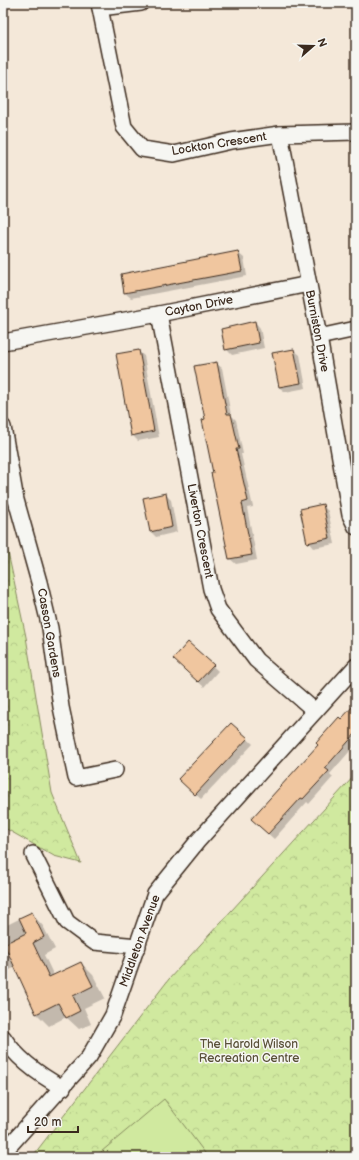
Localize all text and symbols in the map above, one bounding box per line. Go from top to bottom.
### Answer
north arrow [293,26,333,66]
text: N [314,37,329,49]
street label: Lockton Crescent [171,129,268,159]
street label: Burniston Drive [302,289,332,373]
street label: Cayton Drive [164,292,234,320]
street label: Liverton Crescent [183,482,217,580]
street label: Casson Gardens [34,587,64,679]
street label: Middleton Avenue [116,893,164,989]
park label: The Harold Wilson Recreation Centre [199,1037,299,1066]
scale bar [28,1108,78,1134]
text: 20 m [34,1115,61,1130]

